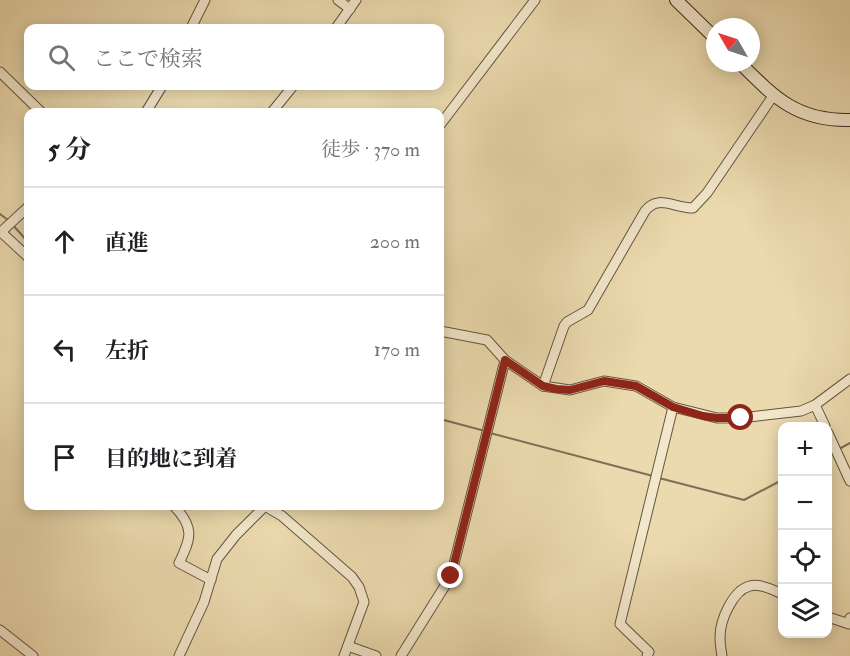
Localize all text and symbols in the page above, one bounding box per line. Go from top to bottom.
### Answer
north arrow [706,18,760,72]
search box [24,24,444,90]
icon: search [45,41,78,74]
text: ここで検索 [93,45,203,73]
text: 5 分 [48,134,91,166]
text: 徒歩 · 370 m [321,137,420,162]
icon: ahead [48,225,81,258]
text: 直進 [105,229,149,257]
text: 200 m [370,229,420,254]
icon: left [48,333,81,366]
text: 左折 [105,337,149,365]
text: 170 m [374,337,420,362]
route start [727,404,753,430]
map controls [778,422,832,638]
button: + [778,422,832,476]
icon: arrive [48,441,81,474]
text: 目的地に到着 [105,445,237,473]
button: − [778,476,832,530]
button: locate [778,530,832,584]
route end [437,562,463,588]
button: layers [778,584,832,638]

